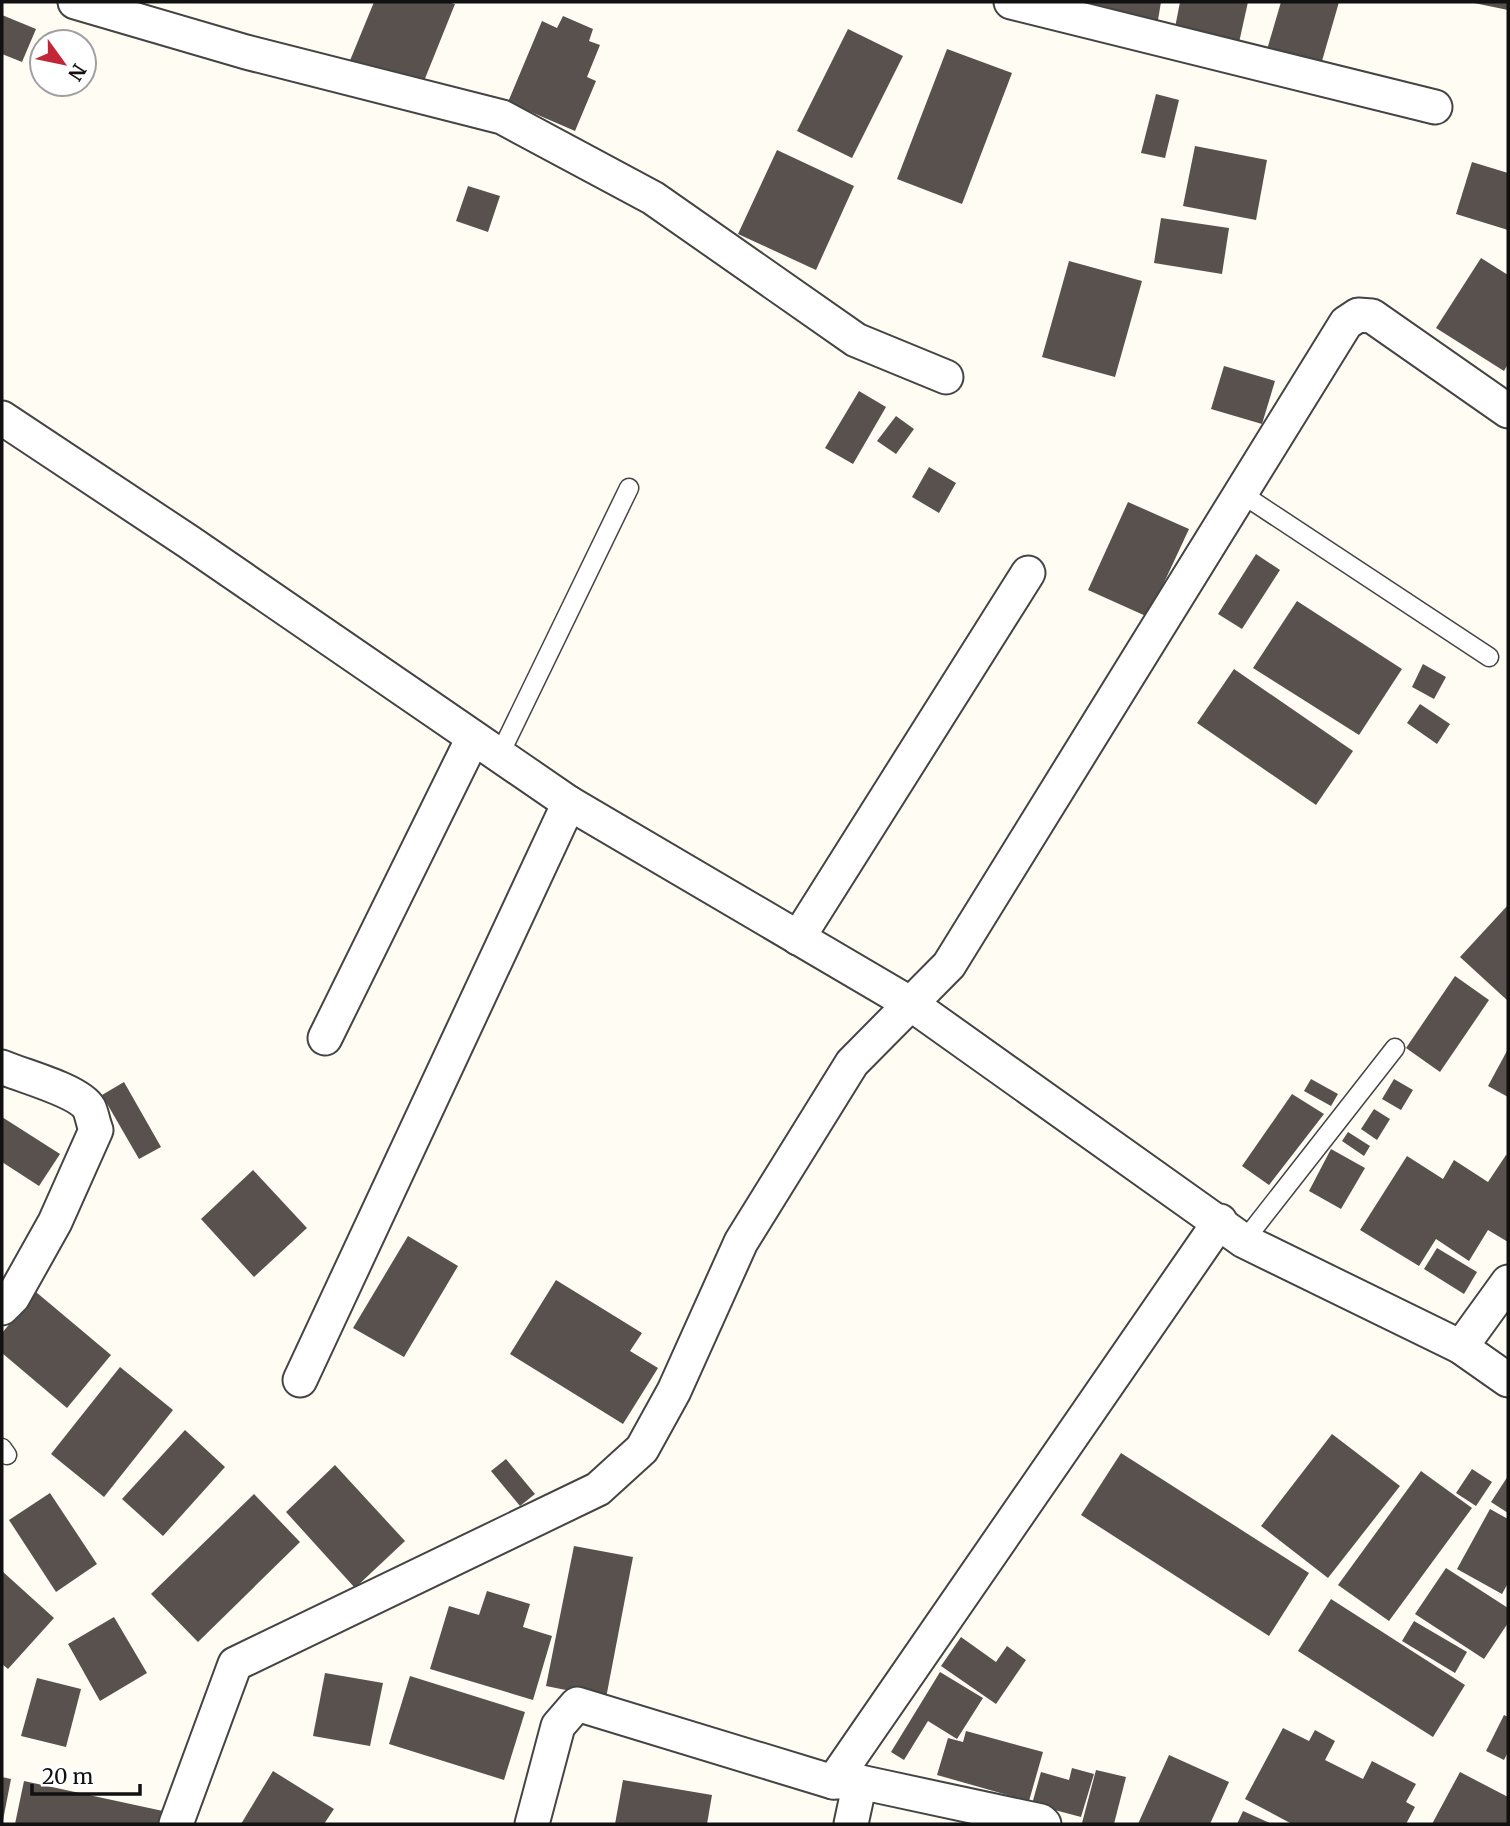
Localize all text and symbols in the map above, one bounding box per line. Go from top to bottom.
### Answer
north arrow [28,28,98,98]
text: N [63,59,91,85]
scale bar [32,1752,140,1796]
text: 20 m [42,1763,94,1790]

